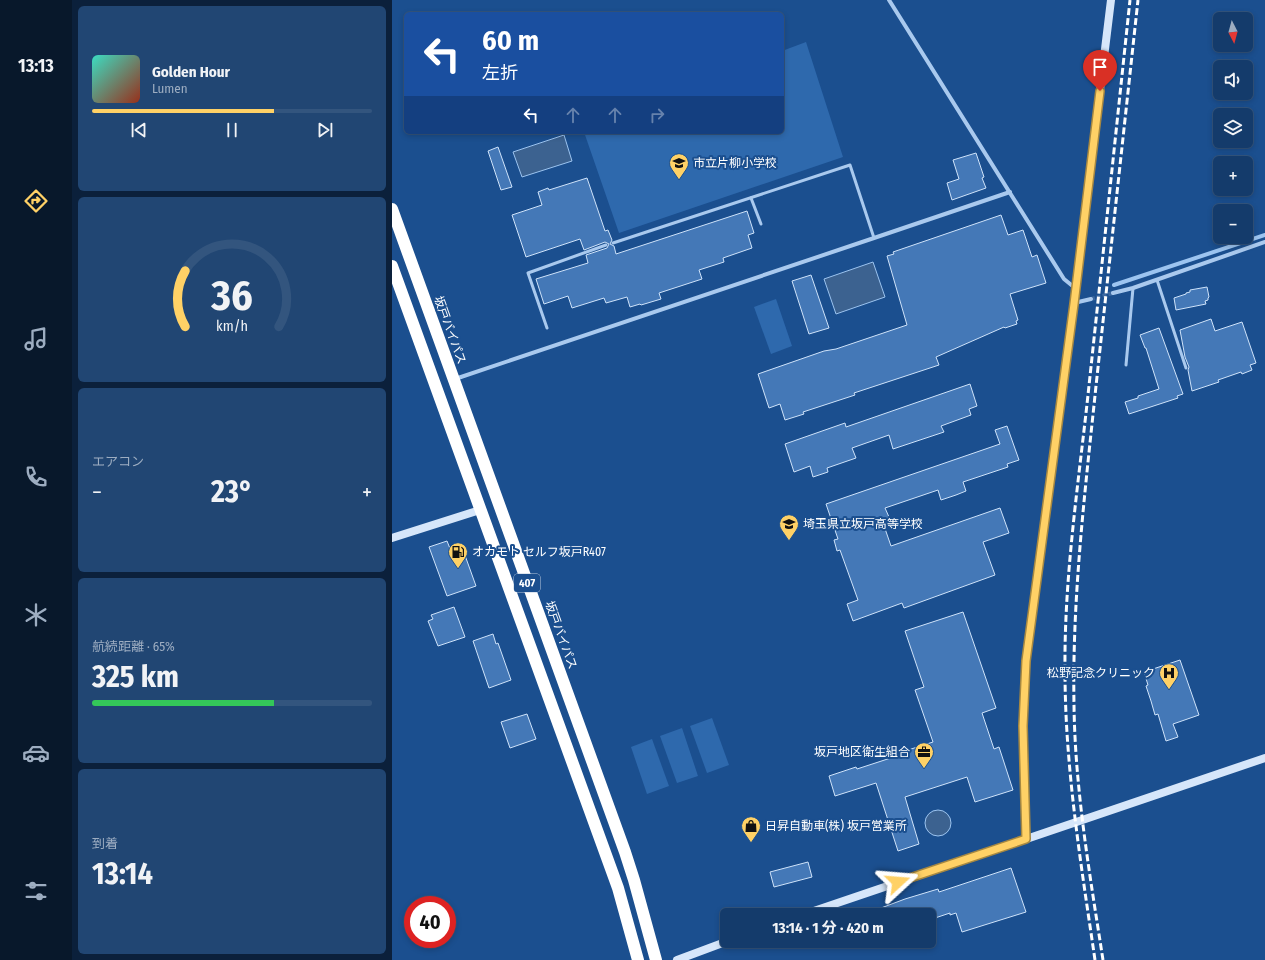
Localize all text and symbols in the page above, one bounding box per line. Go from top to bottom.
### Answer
north arrow [1213,12,1253,52]
map controls [1213,12,1253,244]
text: 60 m [482,24,539,57]
icon: left [416,28,468,80]
pin [1083,50,1117,91]
text: 13:13 [18,55,54,77]
icon: arrive [1089,56,1111,78]
button: sound [1213,60,1253,100]
text: 左折 [482,62,518,84]
text: Golden Hour [152,63,230,81]
text: Lumen [152,81,188,96]
icon: left [520,104,542,126]
icon: ahead [562,104,584,126]
icon: ahead [604,104,626,126]
icon: right [646,104,668,126]
button: layers [1213,108,1253,148]
icon: previous [128,119,150,141]
icon: pause [221,119,243,141]
icon: next [314,119,336,141]
school or university icon: 市立片柳小学校 [668,152,690,180]
place label: 市立片柳小学校 [693,156,777,170]
button: + [1213,156,1253,196]
icon: directions [22,187,50,215]
button: − [1213,204,1253,244]
text: 36 [210,271,253,321]
street label: 坂戸バイパス [431,294,469,366]
text: km/h [216,318,248,335]
icon: music [22,325,50,353]
text: エアコン [92,454,144,469]
icon: phone [22,463,50,491]
text: 23° [211,474,253,510]
text: − [92,479,102,506]
text: + [362,479,372,506]
school or university icon: 埼玉県立坂戸高等学校 [778,513,800,541]
place label: 埼玉県立坂戸高等学校 [803,517,923,531]
fuel station icon: オカモト セルフ坂戸R407 [447,541,469,569]
place label: オカモト セルフ坂戸R407 [472,545,606,559]
road number: 407 [514,574,540,592]
street label: 坂戸バイパス [542,599,580,671]
icon: climate [22,601,50,629]
text: 航続距離 · 65% [92,639,175,654]
text: 325 km [92,659,179,695]
hospital icon: 松野記念クリニック [1158,662,1180,690]
place label: 松野記念クリニック [1047,666,1155,680]
icon: car [22,739,50,767]
office icon: 坂戸地区衛生組合 [913,741,935,769]
place label: 坂戸地区衛生組合 [814,745,910,759]
shop icon: 日昇自動車(株) 坂戸営業所 [740,815,762,843]
place label: 日昇自動車(株) 坂戸営業所 [765,819,907,833]
text: 到着 [92,836,118,851]
text: 13:14 [92,856,153,892]
position arrow [877,861,919,903]
icon: filters [22,877,50,905]
speed limit sign: 40 [404,896,456,948]
text: 13:14 · 1 分 · 420 m [772,919,884,937]

